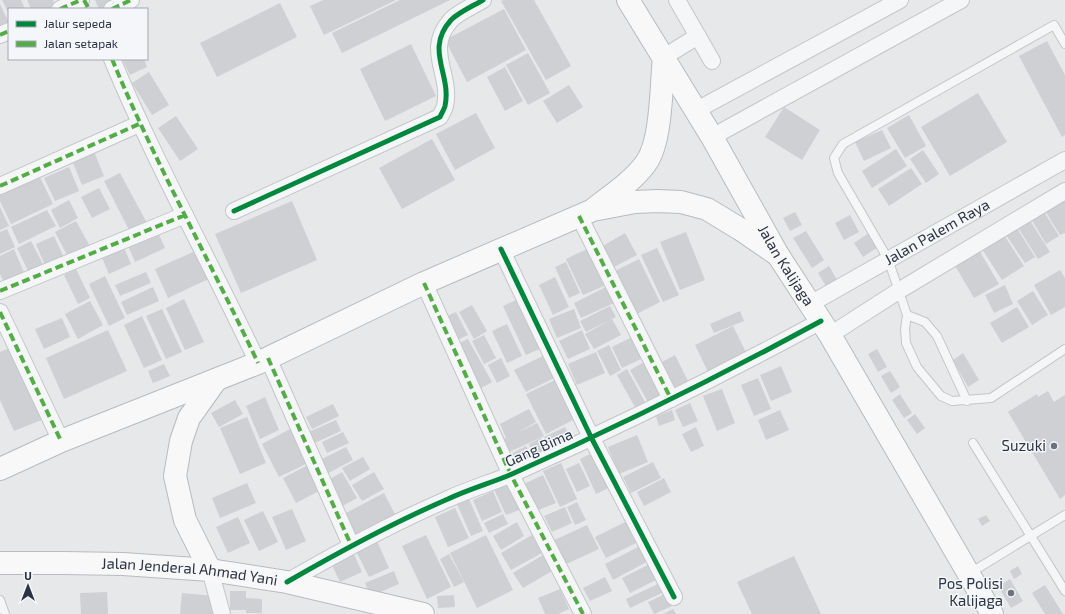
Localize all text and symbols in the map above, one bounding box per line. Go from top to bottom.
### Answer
legend [8,8,148,60]
text: Jalur sepeda [44,16,112,30]
text: Jalan setapak [44,36,118,50]
street label: Jalan Palem Raya [881,195,992,268]
street label: Jalan Kalijaga [755,221,819,309]
street label: Gang Bima [502,424,575,470]
place label: Suzuki [1001,436,1046,454]
marker: Suzuki [1049,441,1059,451]
street label: Jalan Jenderal Ahmad Yani [101,554,279,588]
north arrow [8,566,48,606]
text: U [24,569,32,582]
place label: Pos Polisi Kalijaga [938,574,1003,610]
marker: Pos Polisi Kalijaga [1006,588,1016,598]

